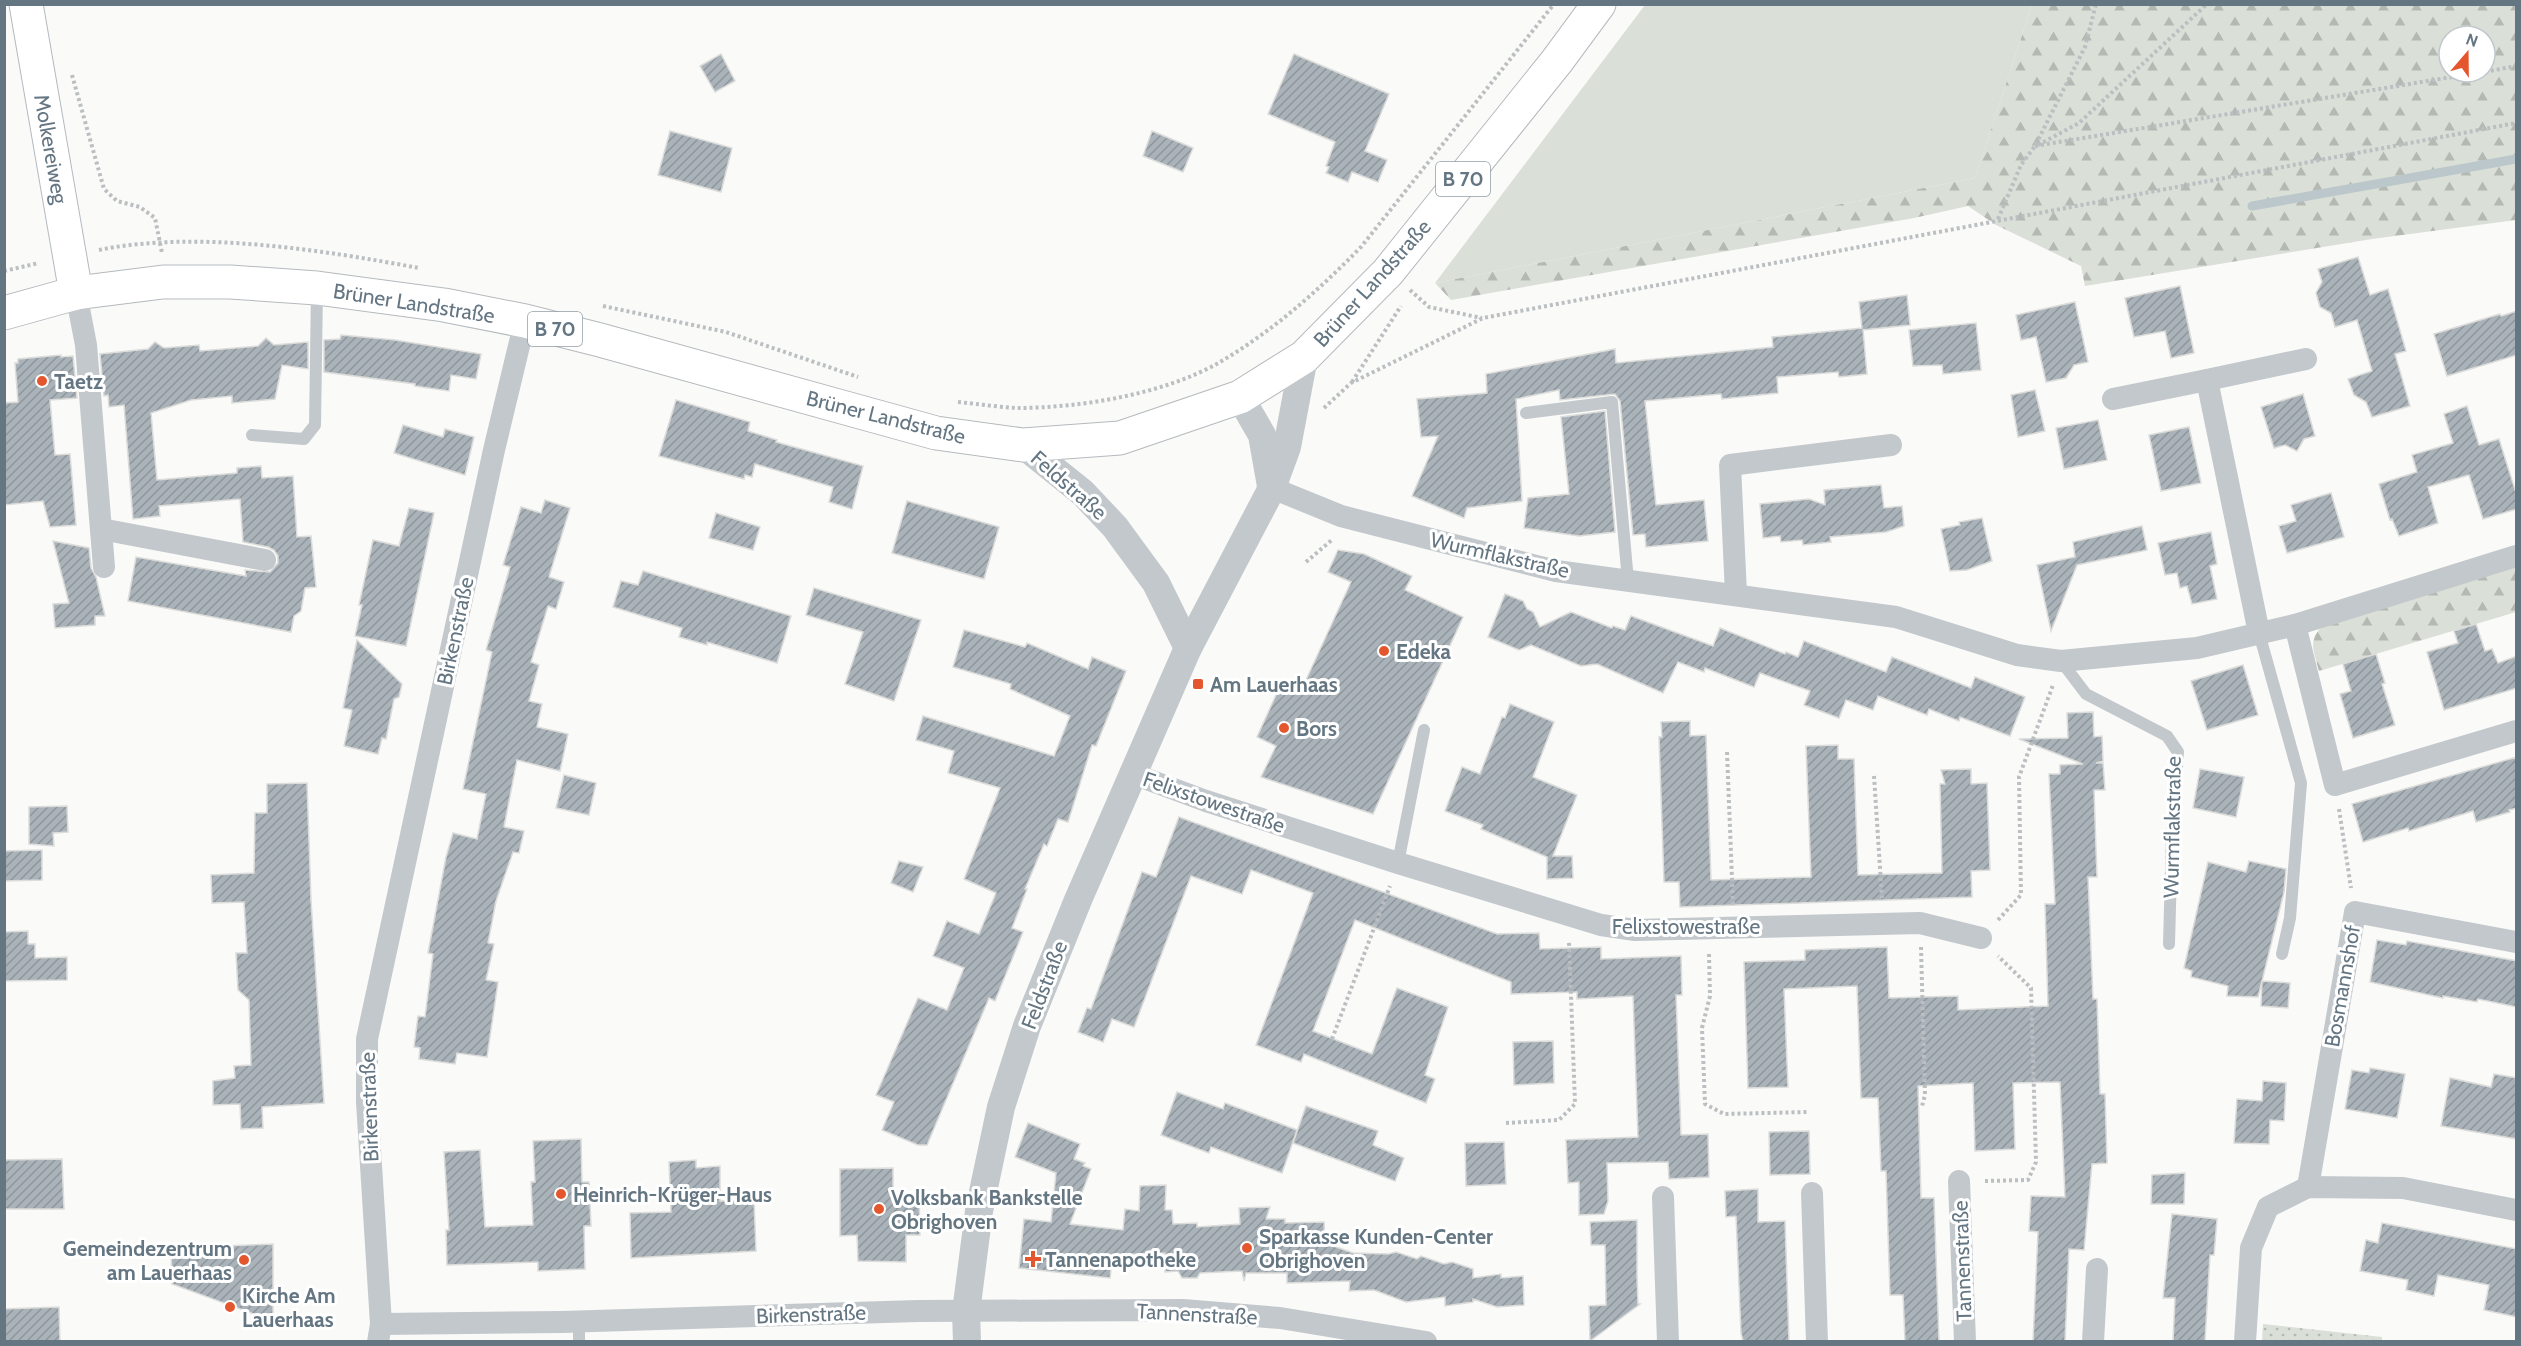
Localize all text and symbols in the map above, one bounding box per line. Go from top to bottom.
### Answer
north arrow [2437,24,2497,84]
text: N [2463,30,2481,51]
street label: Molkereiweg [29,92,73,206]
road number: B 70 [1436,162,1490,196]
street label: Brüner Landstraße [1308,214,1436,352]
street label: Brüner Landstraße [332,278,497,328]
road number: B 70 [528,312,582,346]
place label: Taetz [54,369,103,394]
marker: Taetz [35,374,49,388]
street label: Brüner Landstraße [804,385,968,449]
street label: Feldstraße [1026,445,1112,525]
street label: Wurmflakstraße [1428,527,1572,583]
street label: Birkenstraße [431,574,479,687]
place label: Edeka [1396,639,1452,664]
marker: Edeka [1377,644,1391,658]
place label: Am Lauerhaas [1210,672,1338,697]
marker: Am Lauerhaas [1191,677,1205,691]
place label: Bors [1296,716,1337,741]
marker: Bors [1277,721,1291,735]
street label: Wurmflakstraße [2158,756,2186,898]
street label: Felixstowestraße [1140,766,1288,838]
street label: Felixstowestraße [1612,914,1760,939]
street label: Bosmannshof [2319,923,2365,1049]
street label: Feldstraße [1016,937,1072,1033]
street label: Birkenstraße [355,1051,383,1162]
place label: Heinrich-Krüger-Haus [573,1182,772,1207]
place label: Volksbank Bankstelle Obrighoven [891,1185,1083,1234]
marker: Heinrich-Krüger-Haus [554,1187,568,1201]
street label: Tannenstraße [1947,1200,1977,1322]
marker: Volksbank Bankstelle Obrighoven [872,1202,886,1216]
place label: Sparkasse Kunden-Center Obrighoven [1259,1224,1493,1273]
place label: Gemeindezentrum am Lauerhaas [63,1236,232,1285]
marker: Sparkasse Kunden-Center Obrighoven [1240,1241,1254,1255]
place label: Tannenapotheke [1045,1247,1196,1272]
marker: Tannenapotheke [1026,1252,1040,1266]
marker: Gemeindezentrum am Lauerhaas [237,1253,251,1267]
place label: Kirche Am Lauerhaas [242,1283,336,1332]
street label: Tannenstraße [1136,1298,1258,1330]
marker: Kirche Am Lauerhaas [223,1300,237,1314]
street label: Birkenstraße [756,1300,867,1328]

